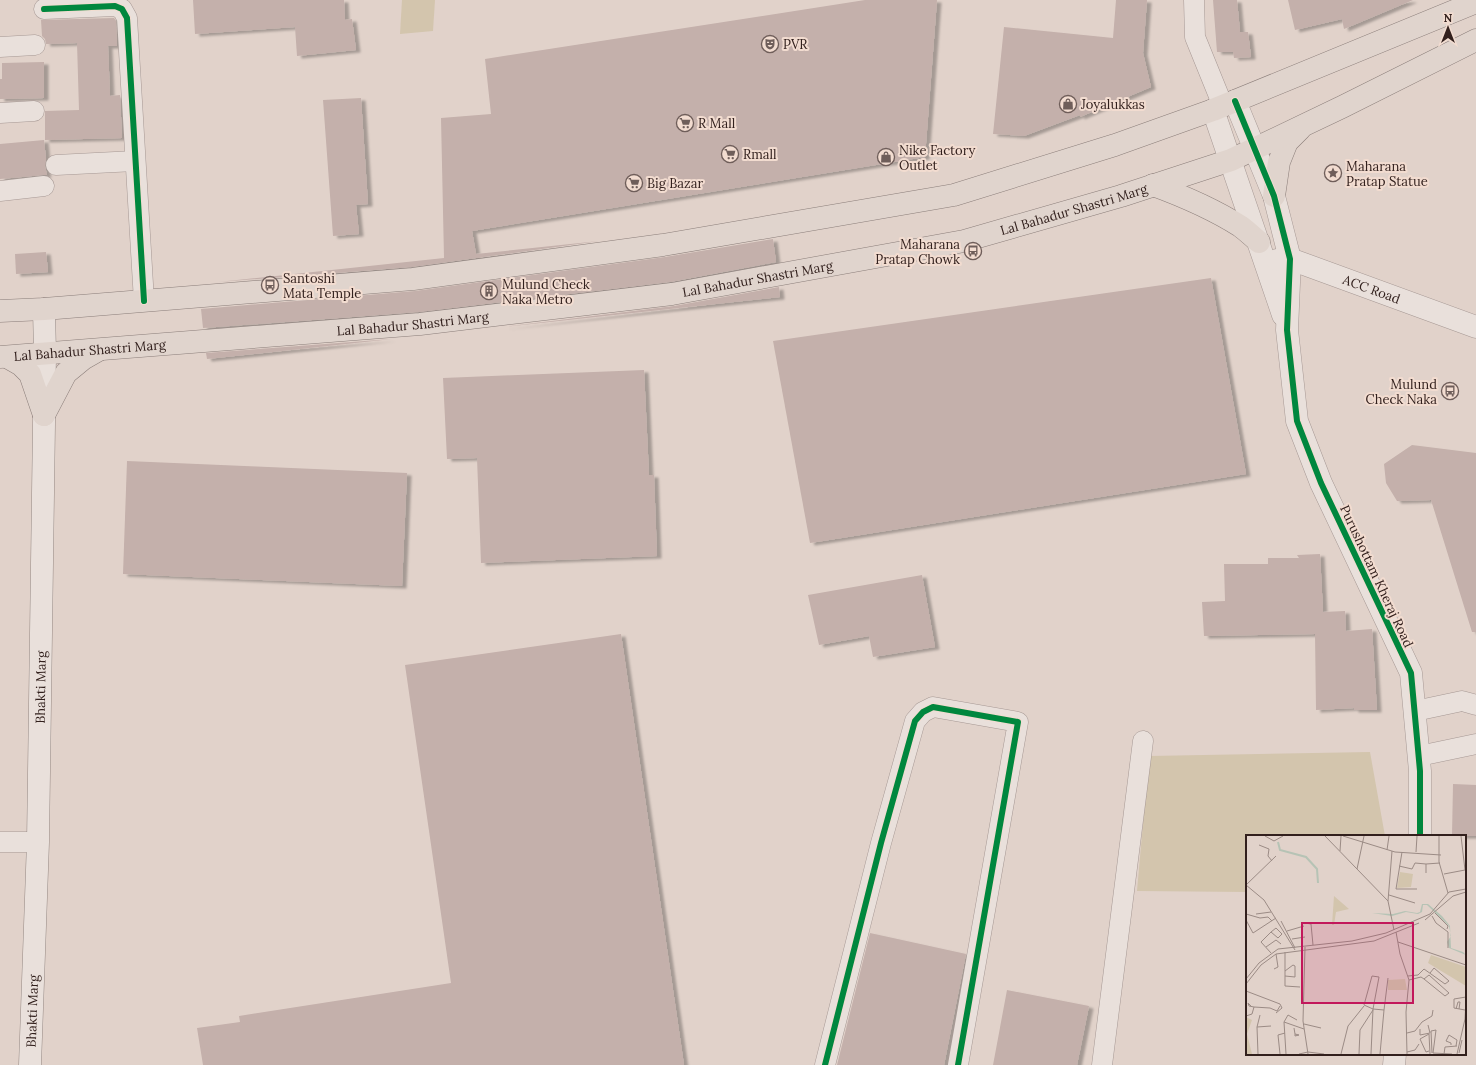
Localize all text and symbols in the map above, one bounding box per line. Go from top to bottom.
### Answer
north arrow [1428,8,1468,48]
text: N [1444,11,1453,25]
theatre icon: PVR [760,34,780,54]
place label: PVR [783,36,808,53]
shop icon: Joyalukkas [1058,94,1078,114]
place label: Joyalukkas [1080,96,1145,113]
supermarket icon: R Mall [675,113,695,133]
place label: R Mall [698,115,736,132]
place label: Nike Factory Outlet [899,142,976,174]
supermarket icon: Rmall [720,144,740,164]
place label: Rmall [743,146,777,163]
shop icon: Nike Factory Outlet [876,147,896,167]
place label: Maharana Pratap Statue [1346,158,1428,190]
place icon: Maharana Pratap Statue [1323,163,1343,183]
supermarket icon: Big Bazar [624,173,644,193]
place label: Big Bazar [647,175,703,192]
street label: Lal Bahadur Shastri Marg [998,180,1150,239]
place label: Maharana Pratap Chowk [875,236,960,268]
bus stop icon: Maharana Pratap Chowk [963,241,983,261]
street label: Lal Bahadur Shastri Marg [681,257,835,301]
place label: Santoshi Mata Temple [283,270,361,302]
street label: ACC Road [1340,271,1403,308]
bus stop icon: Santoshi Mata Temple [260,275,280,295]
place label: Mulund Check Naka Metro [502,276,590,308]
building icon: Mulund Check Naka Metro [479,281,499,301]
street label: Lal Bahadur Shastri Marg [336,308,490,340]
street label: Lal Bahadur Shastri Marg [13,336,167,365]
place label: Mulund Check Naka [1366,376,1437,408]
bus stop icon: Mulund Check Naka [1440,381,1460,401]
street label: Purushottam Kheraj Road [1336,502,1417,650]
street label: Bhakti Marg [32,650,50,724]
inset map [1246,835,1466,1055]
street label: Bhakti Marg [23,973,42,1048]

